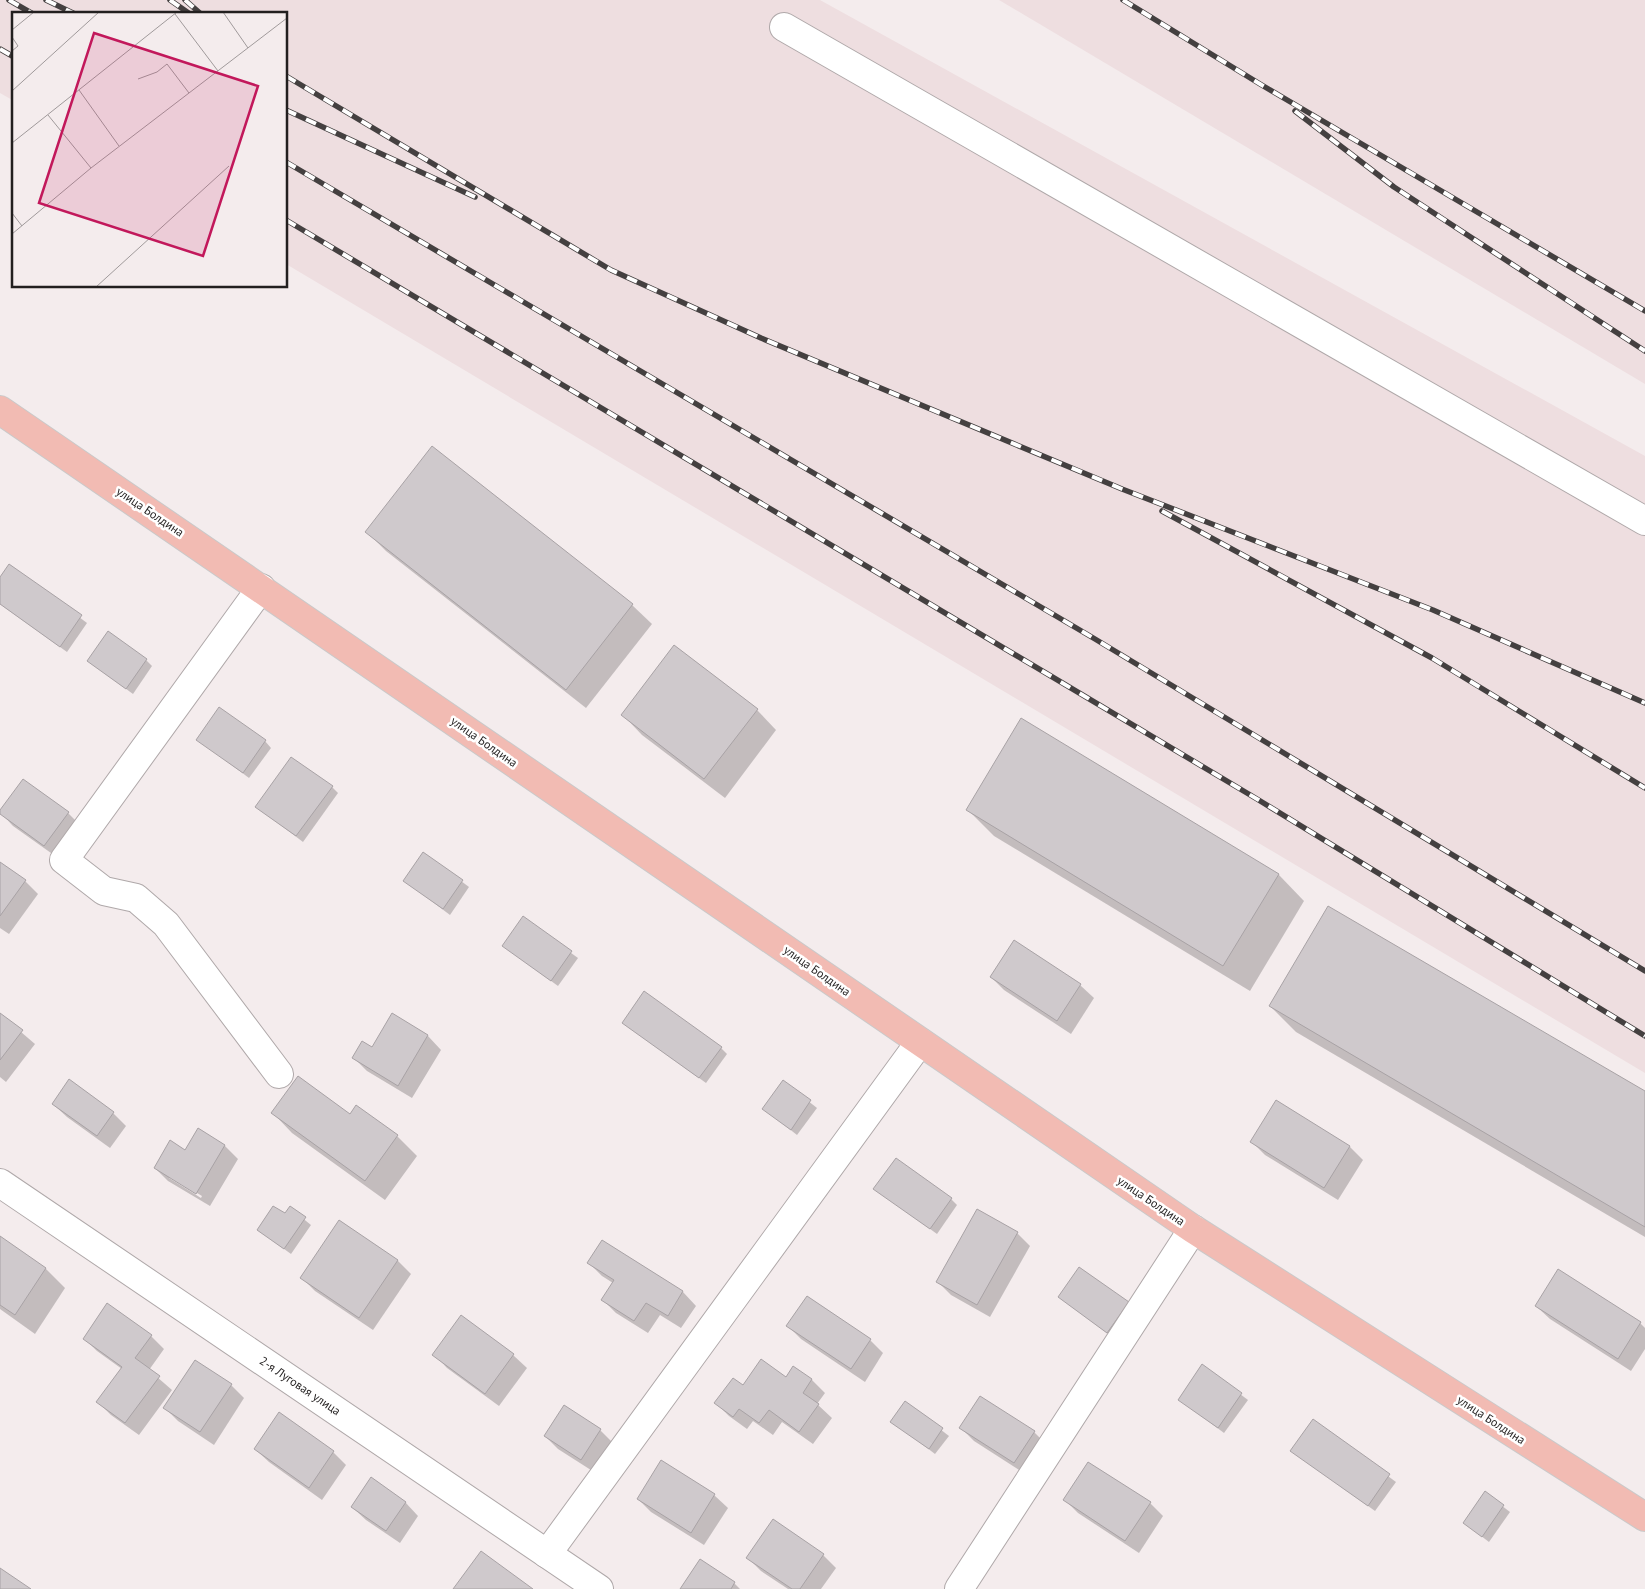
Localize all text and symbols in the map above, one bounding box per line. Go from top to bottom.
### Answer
inset map [12,12,288,288]
street label: улица Болдина [114,483,187,540]
street label: улица Болдина [448,713,521,770]
street label: улица Болдина [781,942,854,999]
street label: улица Болдина [1115,1172,1188,1229]
street label: 2-я Луговая улица [257,1353,344,1418]
street label: улица Болдина [1454,1392,1528,1447]

